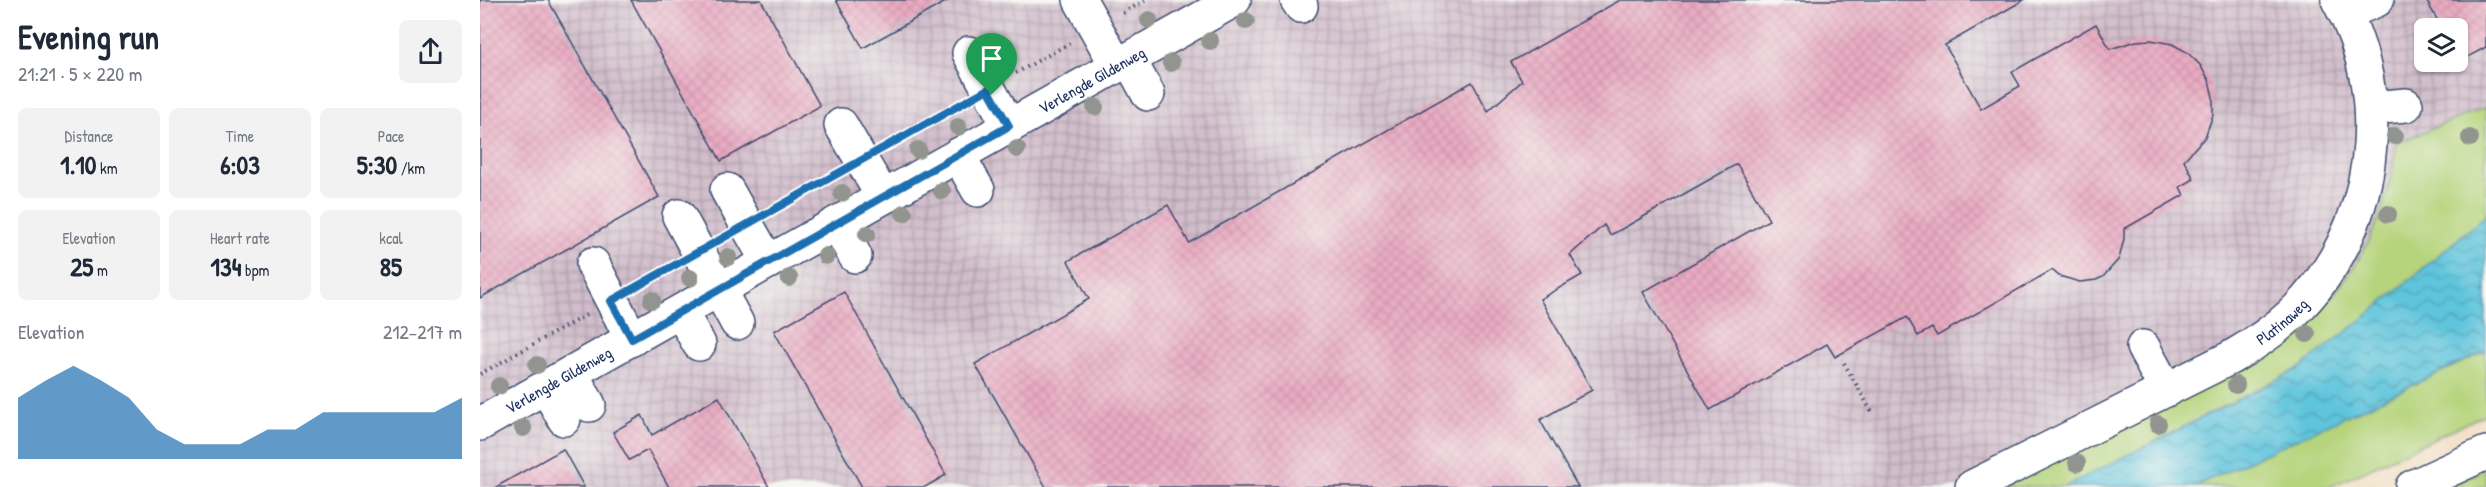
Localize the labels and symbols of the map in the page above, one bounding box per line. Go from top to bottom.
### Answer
pin [966,33,1017,95]
street label: Verlengde Gildenweg [1035,41,1149,119]
street label: Platinaweg [2252,293,2313,350]
street label: Verlengde Gildenweg [501,341,616,419]

